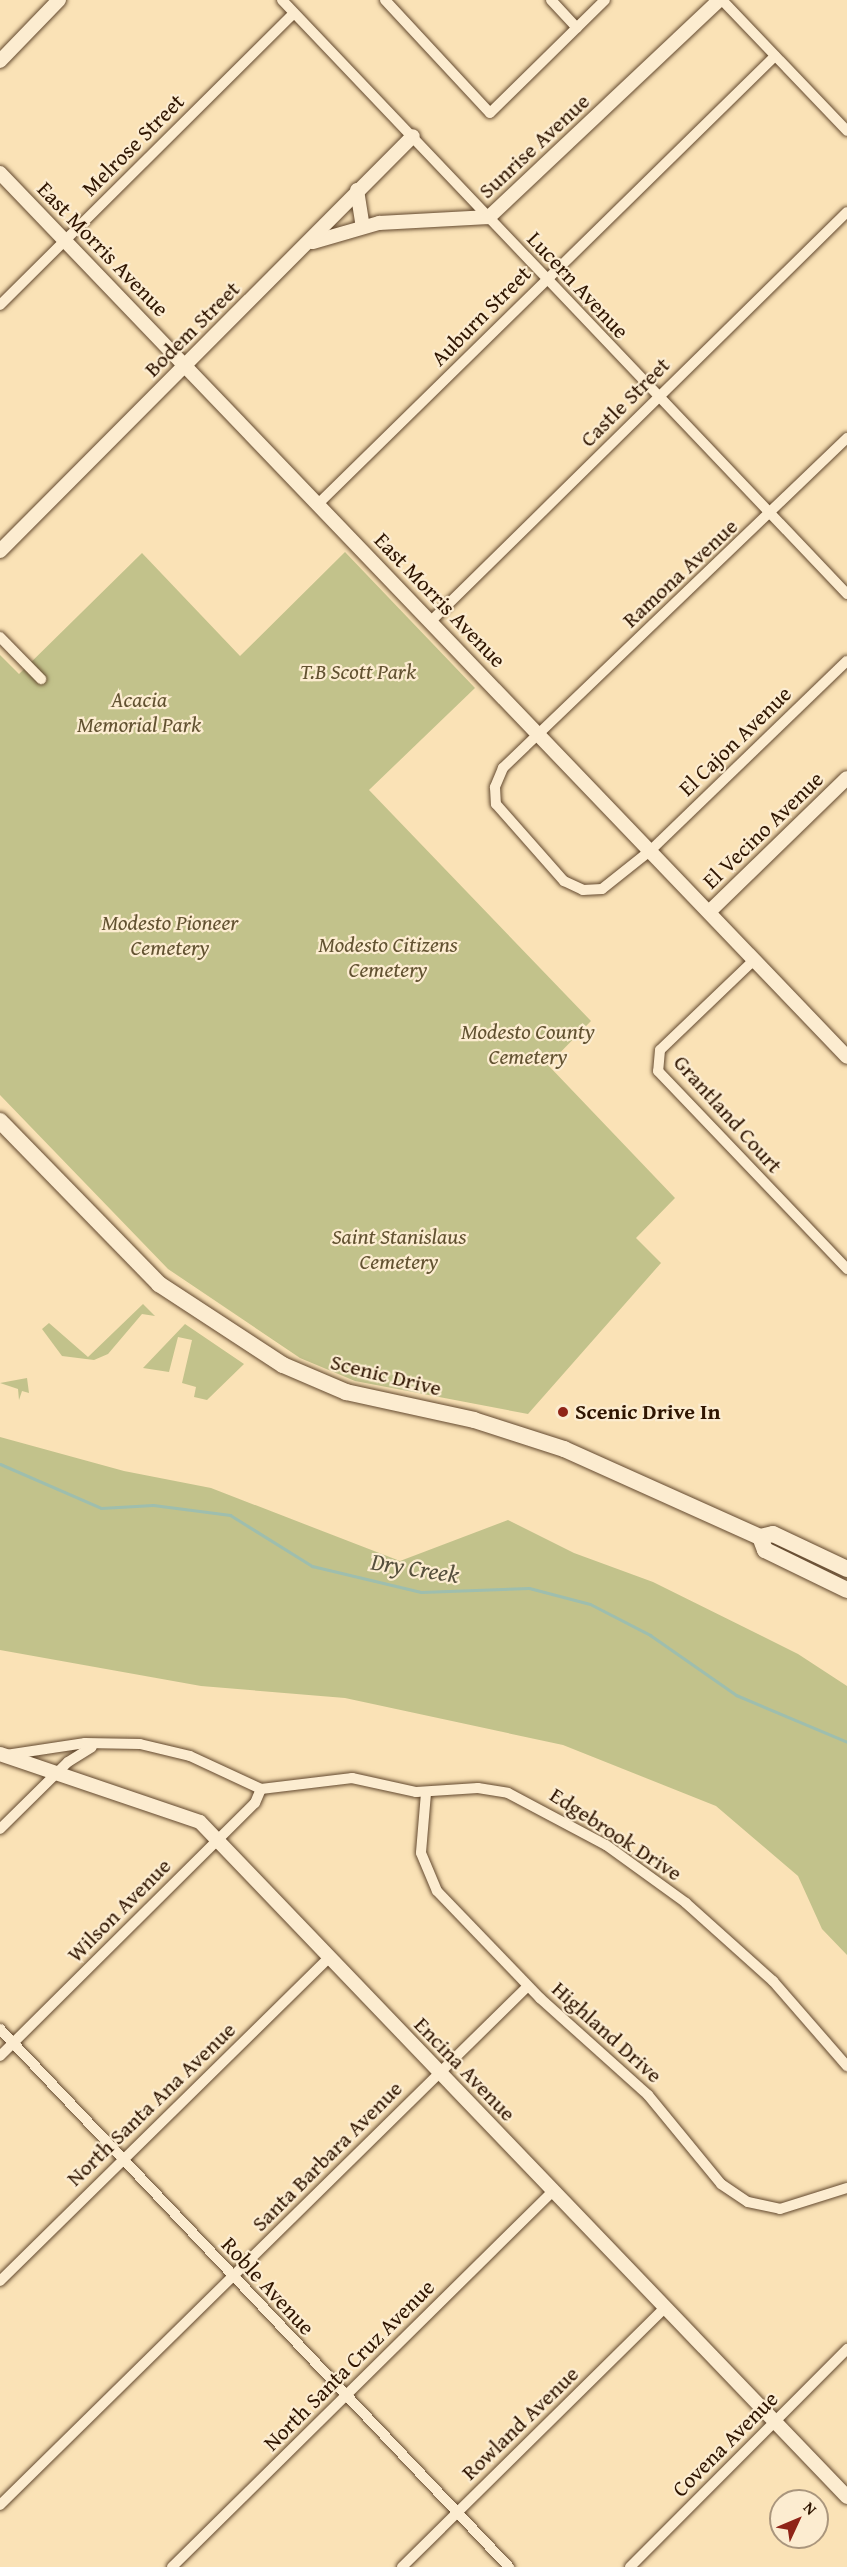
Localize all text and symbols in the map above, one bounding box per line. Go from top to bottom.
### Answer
street label: Melrose Street [76,88,190,202]
street label: Sunrise Avenue [473,88,595,204]
street label: East Morris Avenue [32,176,174,322]
street label: Lucern Avenue [522,226,634,344]
street label: Auburn Street [426,261,536,371]
street label: Bodem Street [139,276,245,382]
street label: Castle Street [575,352,675,452]
street label: Ramona Avenue [617,513,743,633]
street label: East Morris Avenue [369,527,511,673]
park label: T.B Scott Park [300,659,416,685]
street label: El Cajon Avenue [673,681,797,801]
park label: Acacia Memorial Park [77,686,201,738]
street label: El Vecino Avenue [697,766,829,894]
park label: Modesto Pioneer Cemetery [101,909,239,960]
park label: Modesto Citizens Cemetery [318,931,458,982]
park label: Modesto County Cemetery [461,1018,595,1070]
street label: Grantland Court [668,1050,788,1178]
park label: Saint Stanislaus Cemetery [332,1223,466,1274]
street label: Scenic Drive [328,1348,444,1402]
place label: Scenic Drive In [575,1399,720,1425]
marker: Scenic Drive In [556,1405,570,1419]
water label: Dry Creek [369,1547,461,1589]
street label: Edgebrook Drive [545,1782,687,1886]
street label: Wilson Avenue [62,1853,176,1967]
street label: Highland Drive [547,1976,667,2088]
street label: Encina Avenue [409,2011,521,2127]
street label: North Santa Ana Avenue [61,2016,241,2192]
street label: Santa Barbara Avenue [246,2075,408,2237]
street label: Roble Avenue [216,2232,320,2340]
street label: North Santa Cruz Avenue [258,2274,440,2456]
street label: Rowland Avenue [456,2361,584,2485]
street label: Covena Avenue [667,2386,783,2502]
north arrow [769,2489,829,2549]
text: N [798,2496,823,2520]

